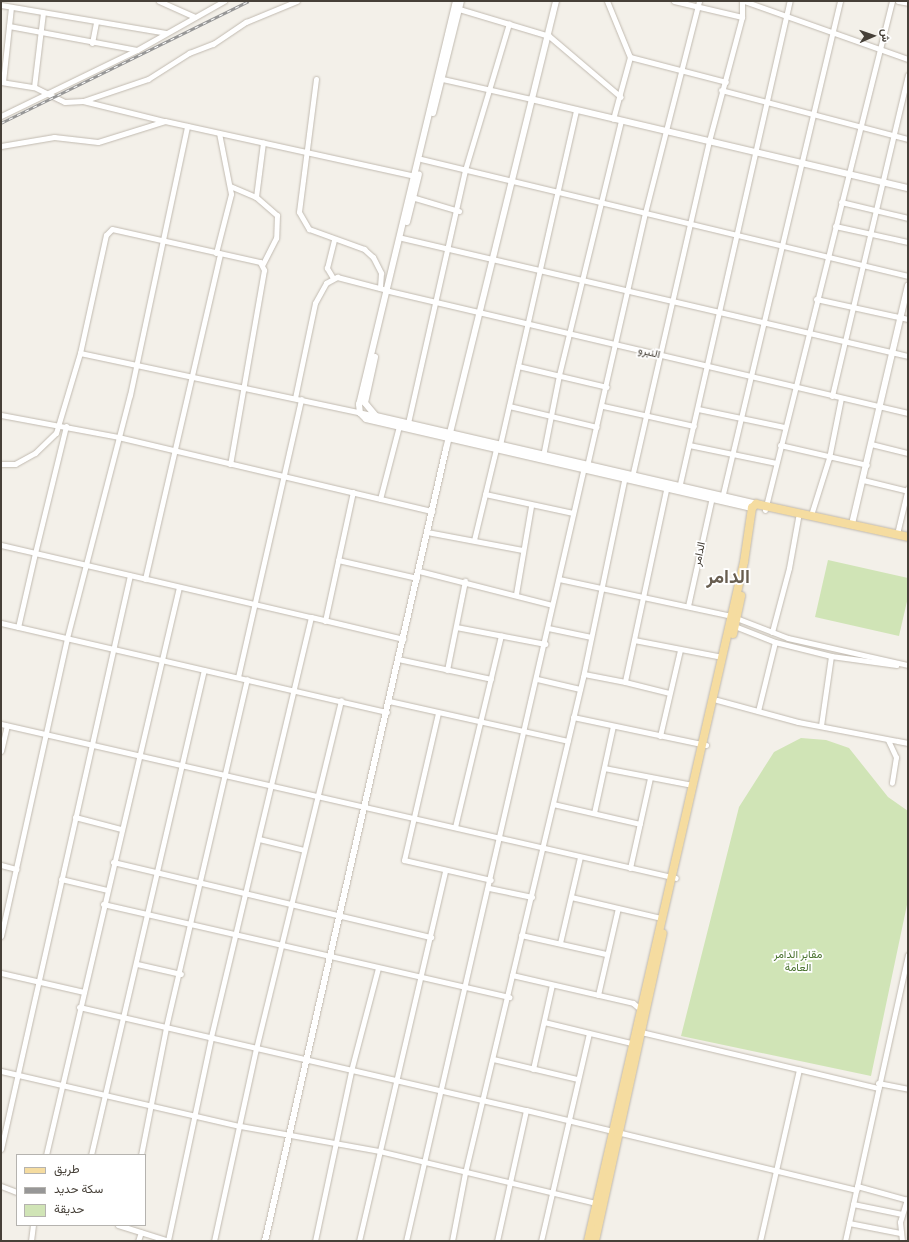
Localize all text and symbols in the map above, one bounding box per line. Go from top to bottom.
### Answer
north arrow [853,16,893,56]
text: ش [879,29,892,42]
street label: النبرو [637,344,661,362]
street label: الدامر [691,541,709,567]
district label: الدامر [706,567,750,589]
park label: مقابر الدامر العامة [774,949,822,975]
legend [16,1154,146,1226]
text: طريق [54,1162,79,1176]
text: سكة حديد [54,1182,103,1196]
text: حديقة [54,1202,84,1216]

